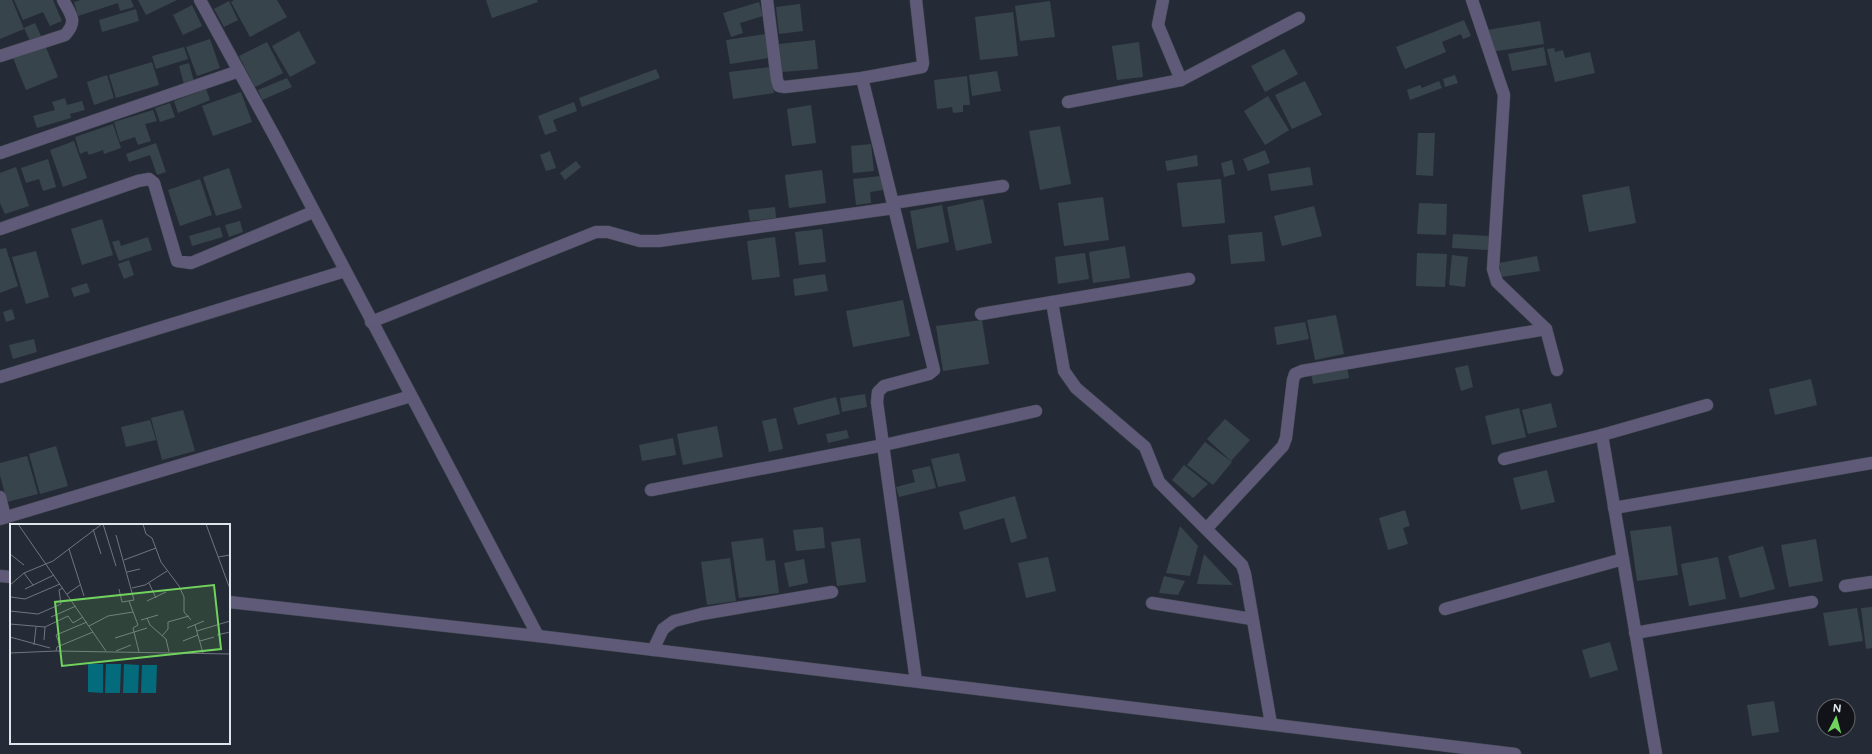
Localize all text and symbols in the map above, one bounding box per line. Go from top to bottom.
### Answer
inset map [10,524,230,744]
north arrow [1816,698,1856,738]
text: N [1832,702,1842,715]

